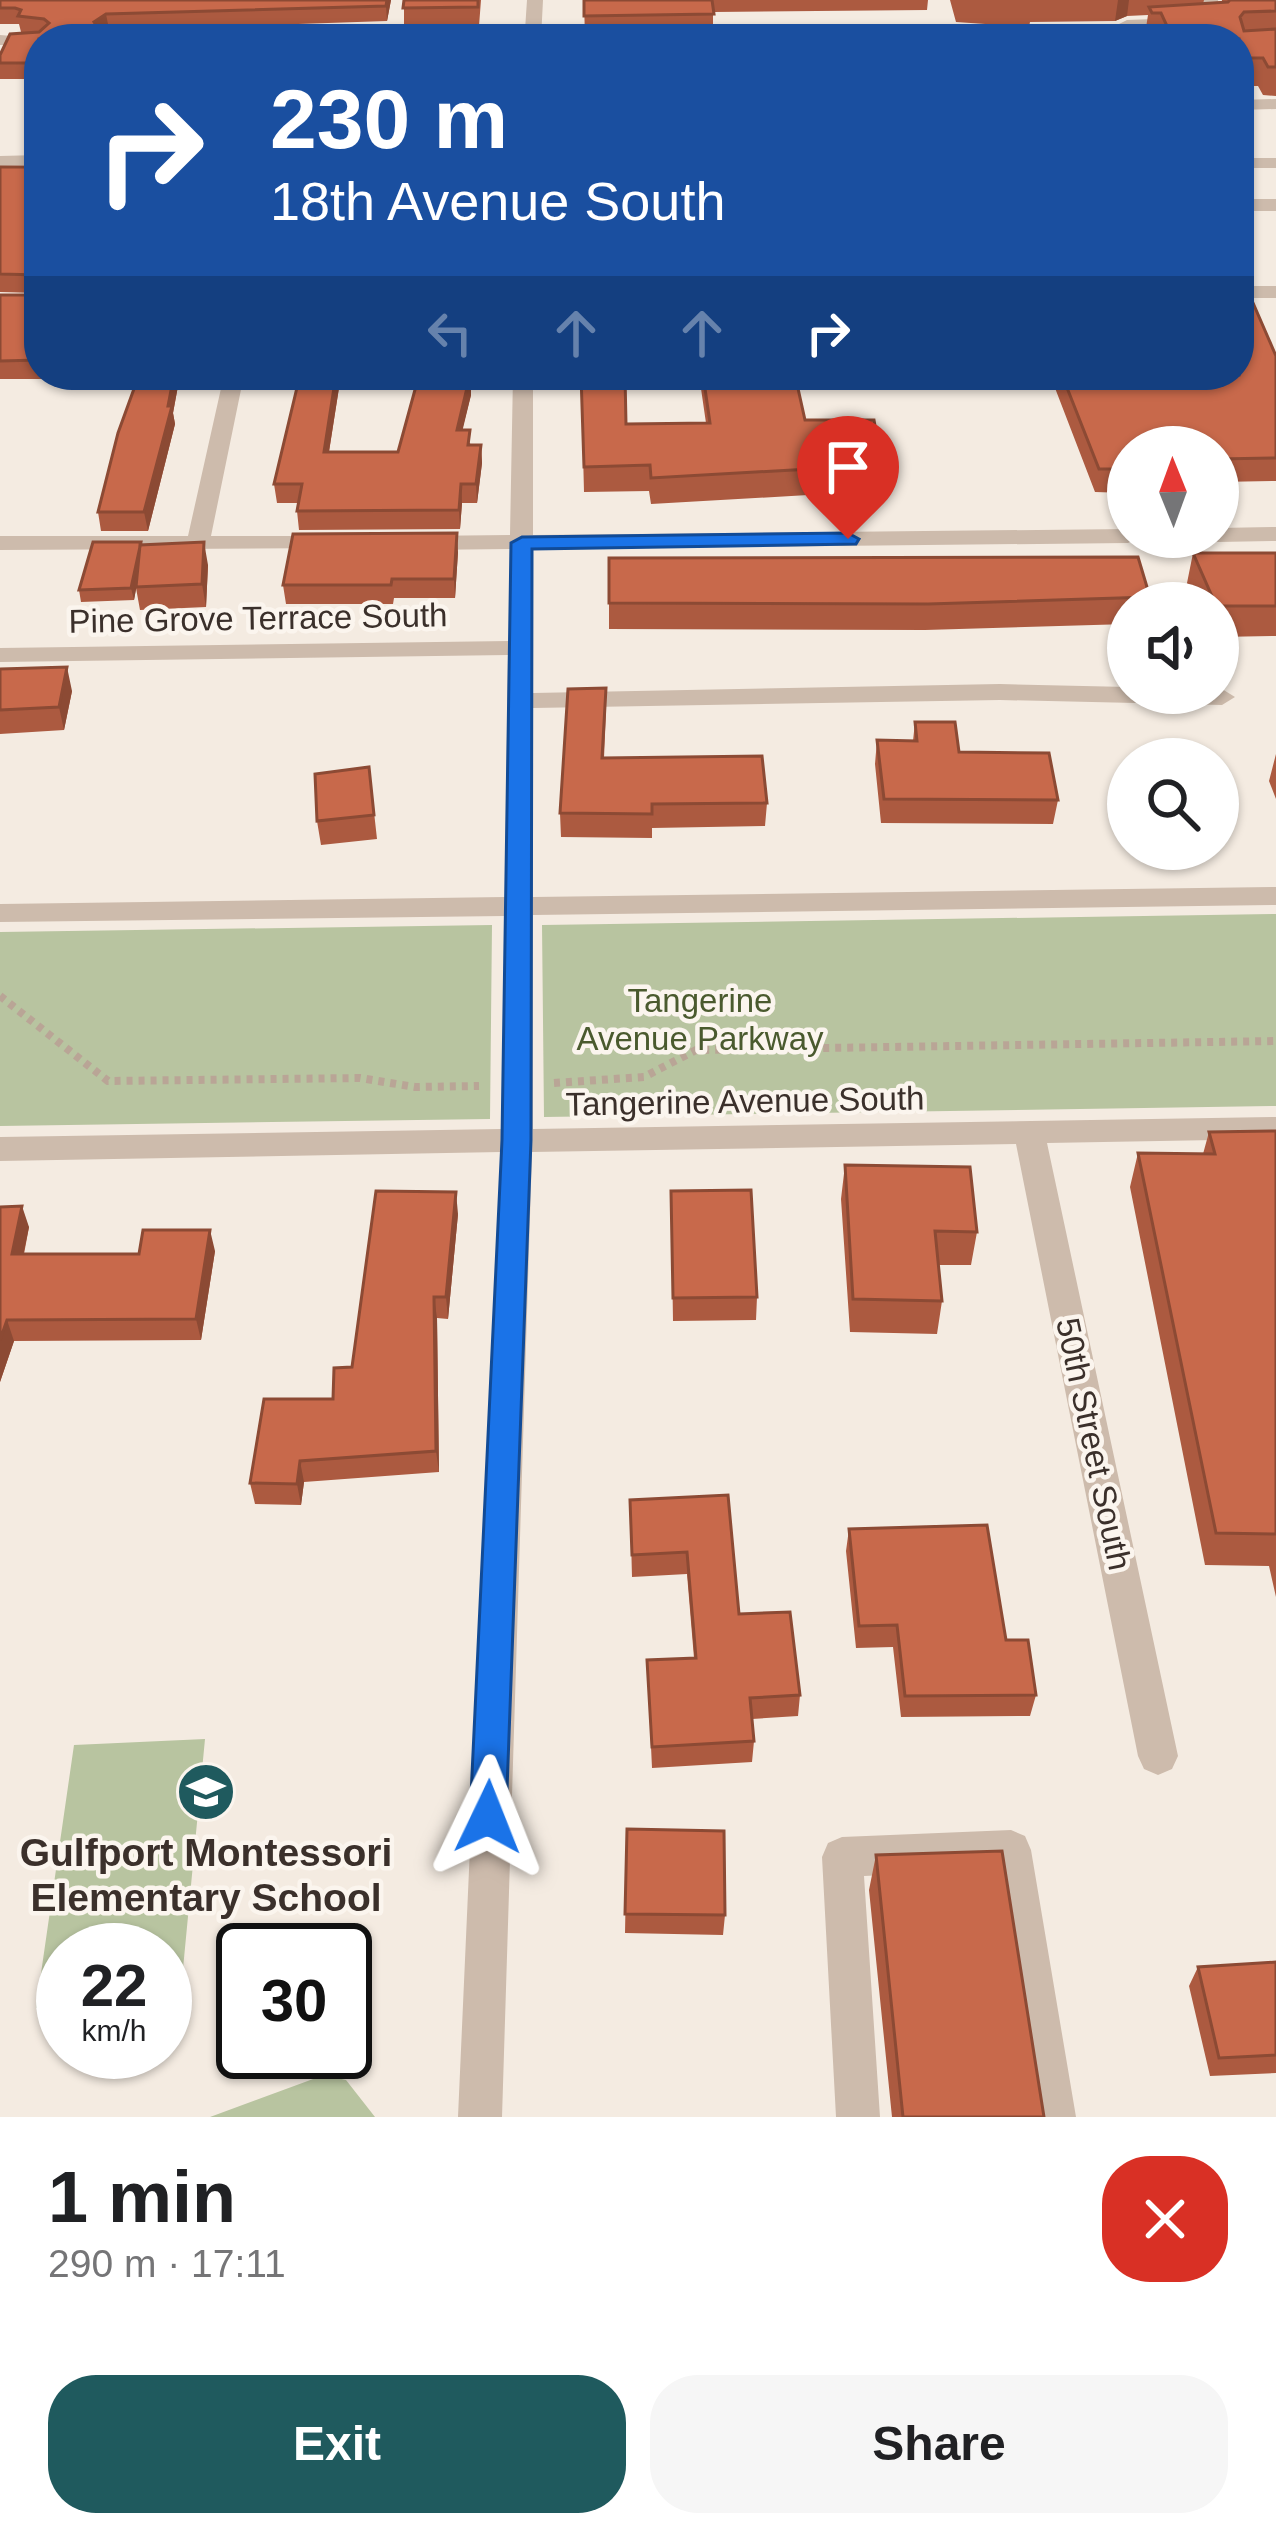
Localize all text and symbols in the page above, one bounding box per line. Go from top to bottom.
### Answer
icon: right [72,72,228,228]
text: 230 m [270,72,508,166]
text: 18th Avenue South [270,171,725,231]
icon: left [417,300,483,366]
icon: ahead [543,300,609,366]
icon: ahead [669,300,735,366]
icon: right [795,300,861,366]
pin [797,416,899,539]
north arrow [1107,426,1239,558]
map controls [1107,426,1239,870]
icon: arrive [815,434,881,500]
button: sound [1107,582,1239,714]
street label: Pine Grove Terrace South [68,596,448,640]
button: search [1107,738,1239,870]
park label: Tangerine Avenue Parkway [576,982,824,1057]
street label: Tangerine Avenue South [565,1079,925,1123]
street label: 50th Street South [1049,1315,1139,1573]
position arrow [425,1754,551,1880]
school or university icon: Gulfport Montessori Elementary School [175,1761,237,1823]
place label: Gulfport Montessori Elementary School [20,1831,392,1919]
speed limit sign: 30 [216,1923,372,2079]
text: 22 [81,1952,147,2019]
text: km/h [81,2014,147,2047]
button: close [1102,2156,1228,2282]
text: 1 min [48,2157,236,2237]
text: 290 m · 17:11 [48,2242,286,2285]
button: Exit [48,2375,626,2513]
button: Share [650,2375,1228,2513]

